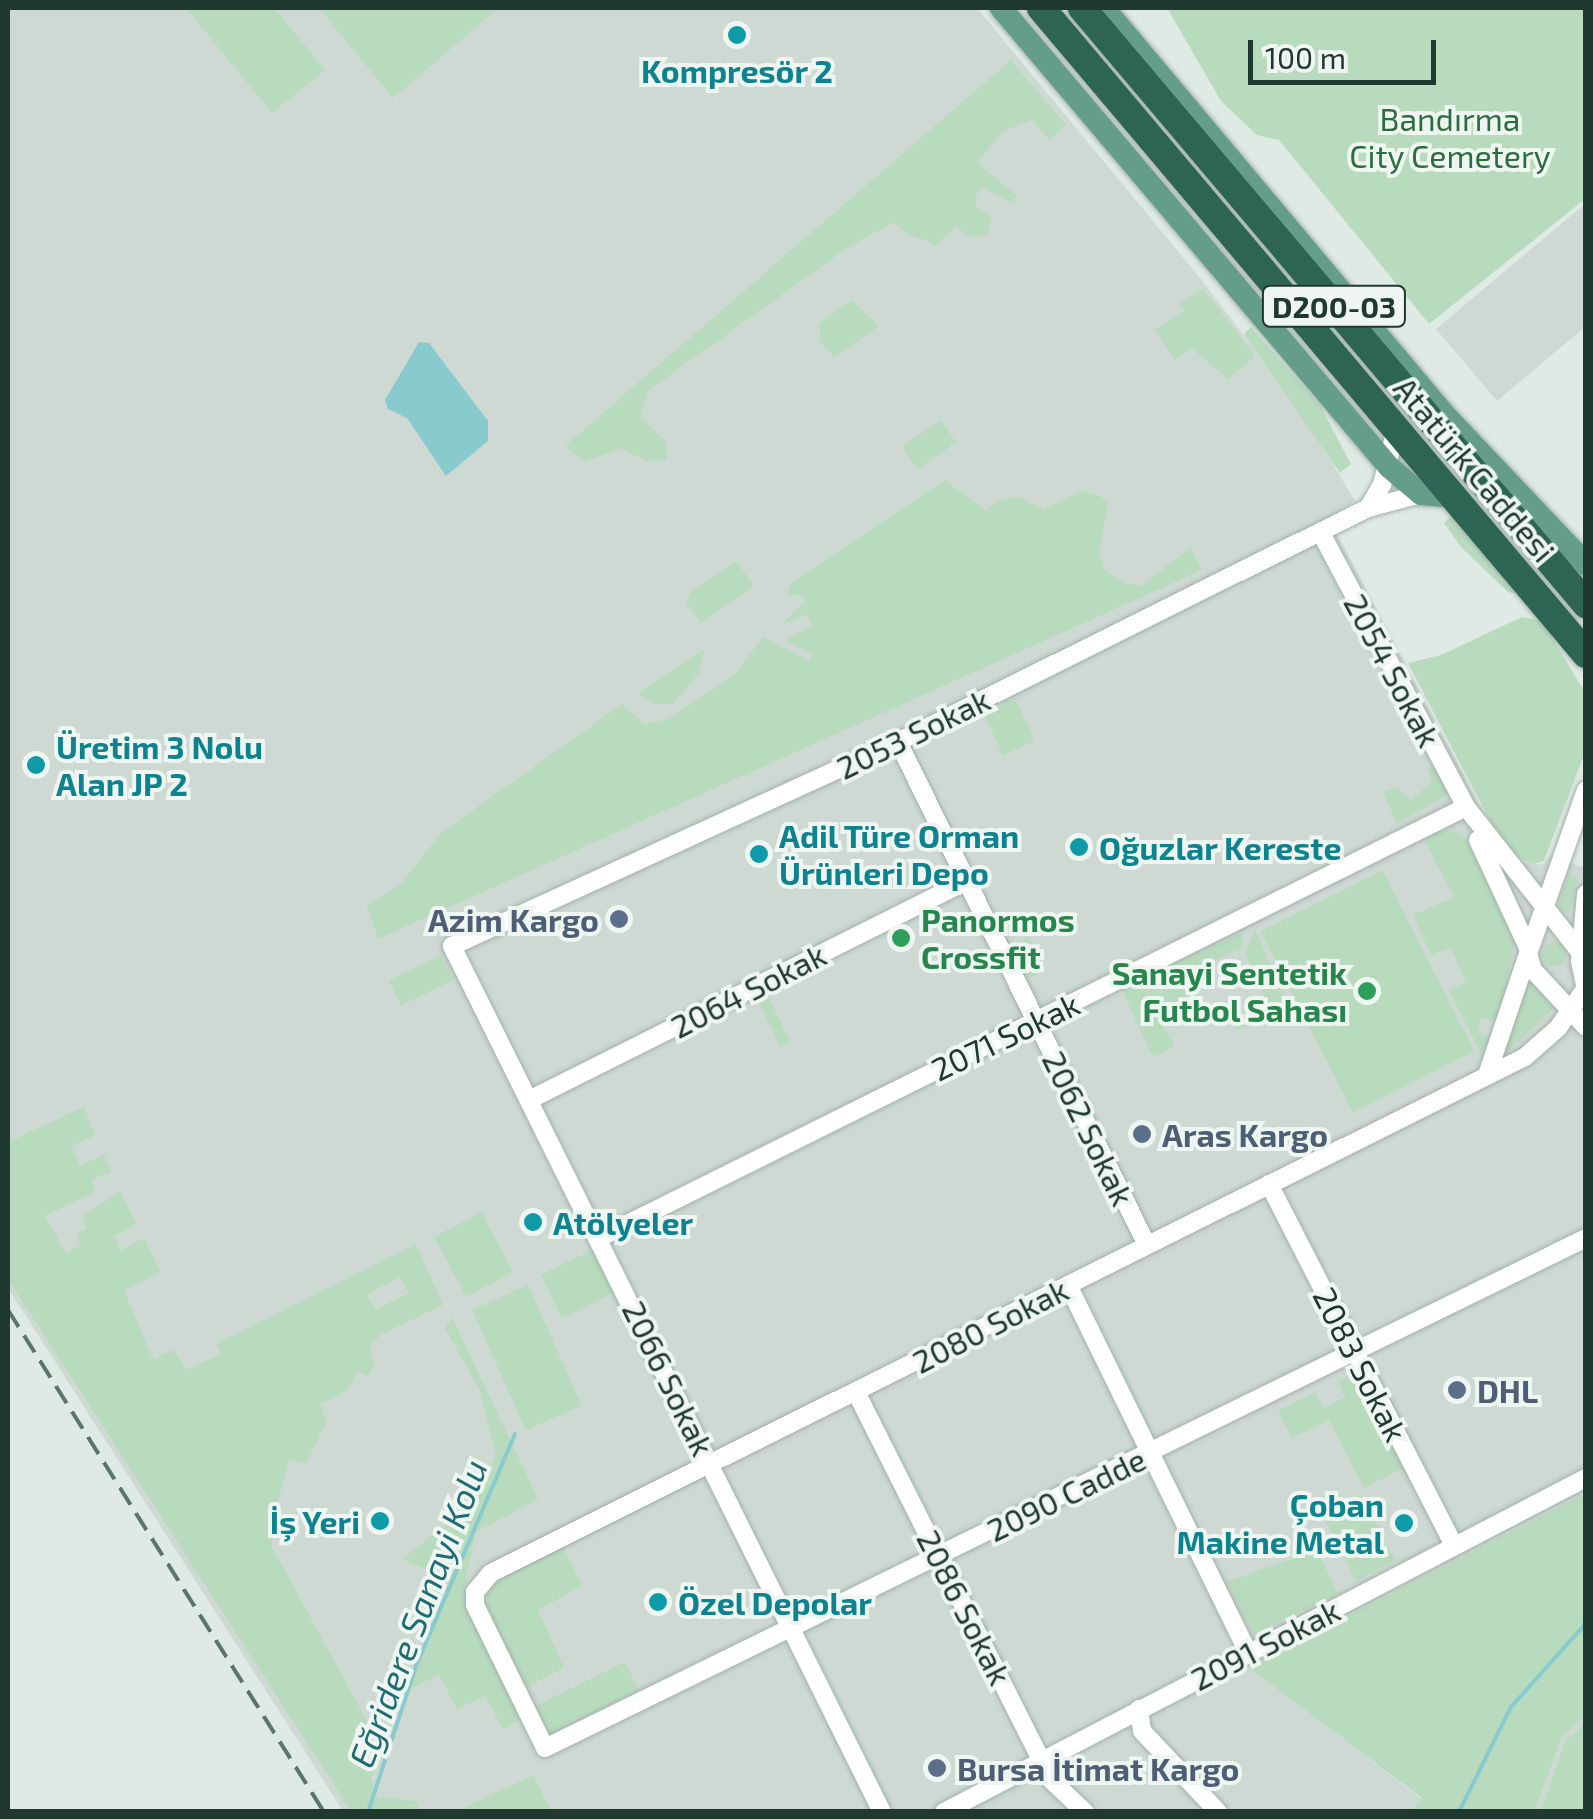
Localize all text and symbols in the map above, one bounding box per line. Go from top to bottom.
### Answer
scale bar [1253,20,1440,82]
marker: Kompresör 2 [726,24,748,46]
text: 100 m [1265,39,1346,75]
place label: Kompresör 2 [641,51,833,89]
park label: Bandırma City Cemetery [1349,100,1551,175]
road number: D200-03 [1262,281,1406,331]
street label: Atatürk Caddesi [1386,369,1564,569]
street label: 2054 Sokak [1337,587,1449,753]
street label: 2053 Sokak [830,679,996,787]
place label: Üretim 3 Nolu Alan JP 2 [56,728,263,803]
marker: Üretim 3 Nolu Alan JP 2 [25,754,47,776]
place label: Adil Türe Orman Ürünleri Depo [779,817,1021,892]
place label: Oğuzlar Kereste [1099,828,1342,866]
marker: Oğuzlar Kereste [1068,836,1090,858]
marker: Adil Türe Orman Ürünleri Depo [748,843,770,865]
place label: Azim Kargo [428,900,599,938]
place label: Panormos Crossfit [921,901,1075,976]
marker: Azim Kargo [608,908,630,930]
marker: Panormos Crossfit [890,927,912,949]
street label: 2064 Sokak [664,935,832,1045]
place label: Sanayi Sentetik Futbol Sahası [1112,954,1347,1029]
marker: Sanayi Sentetik Futbol Sahası [1356,980,1378,1002]
street label: 2071 Sokak [925,984,1085,1088]
street label: 2062 Sokak [1035,1045,1143,1211]
place label: Aras Kargo [1162,1115,1328,1153]
marker: Aras Kargo [1131,1123,1153,1145]
place label: Atölyeler [553,1203,693,1241]
marker: Atölyeler [522,1211,544,1233]
street label: 2080 Sokak [906,1269,1074,1381]
street label: 2083 Sokak [1306,1280,1416,1448]
street label: 2066 Sokak [615,1294,723,1462]
place label: DHL [1477,1371,1538,1409]
marker: DHL [1446,1379,1468,1401]
street label: 2090 Cadde [980,1439,1152,1549]
water label: Eğridere Sanayi Kolu [339,1453,495,1773]
place label: Çoban Makine Metal [1176,1486,1384,1561]
place label: İş Yeri [269,1502,360,1540]
marker: İş Yeri [369,1510,391,1532]
marker: Çoban Makine Metal [1393,1512,1415,1534]
street label: 2086 Sokak [910,1523,1020,1691]
place label: Özel Depolar [678,1583,873,1621]
street label: 2091 Sokak [1184,1590,1346,1698]
marker: Özel Depolar [647,1591,669,1613]
place label: Bursa İtimat Kargo [957,1749,1239,1787]
marker: Bursa İtimat Kargo [926,1757,948,1779]

